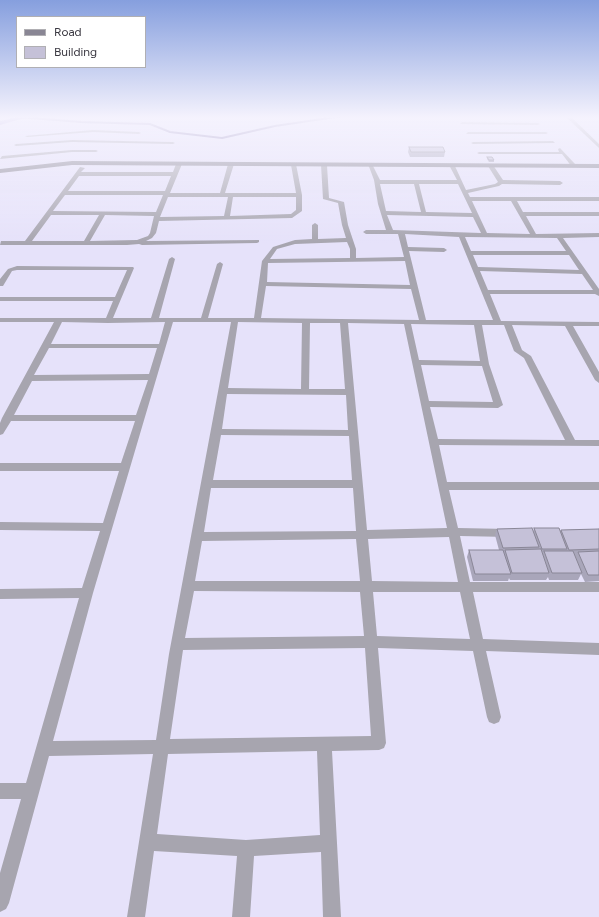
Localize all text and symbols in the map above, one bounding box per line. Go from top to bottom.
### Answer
legend [16,16,146,68]
text: Road [54,25,82,39]
text: Building [54,45,97,59]

